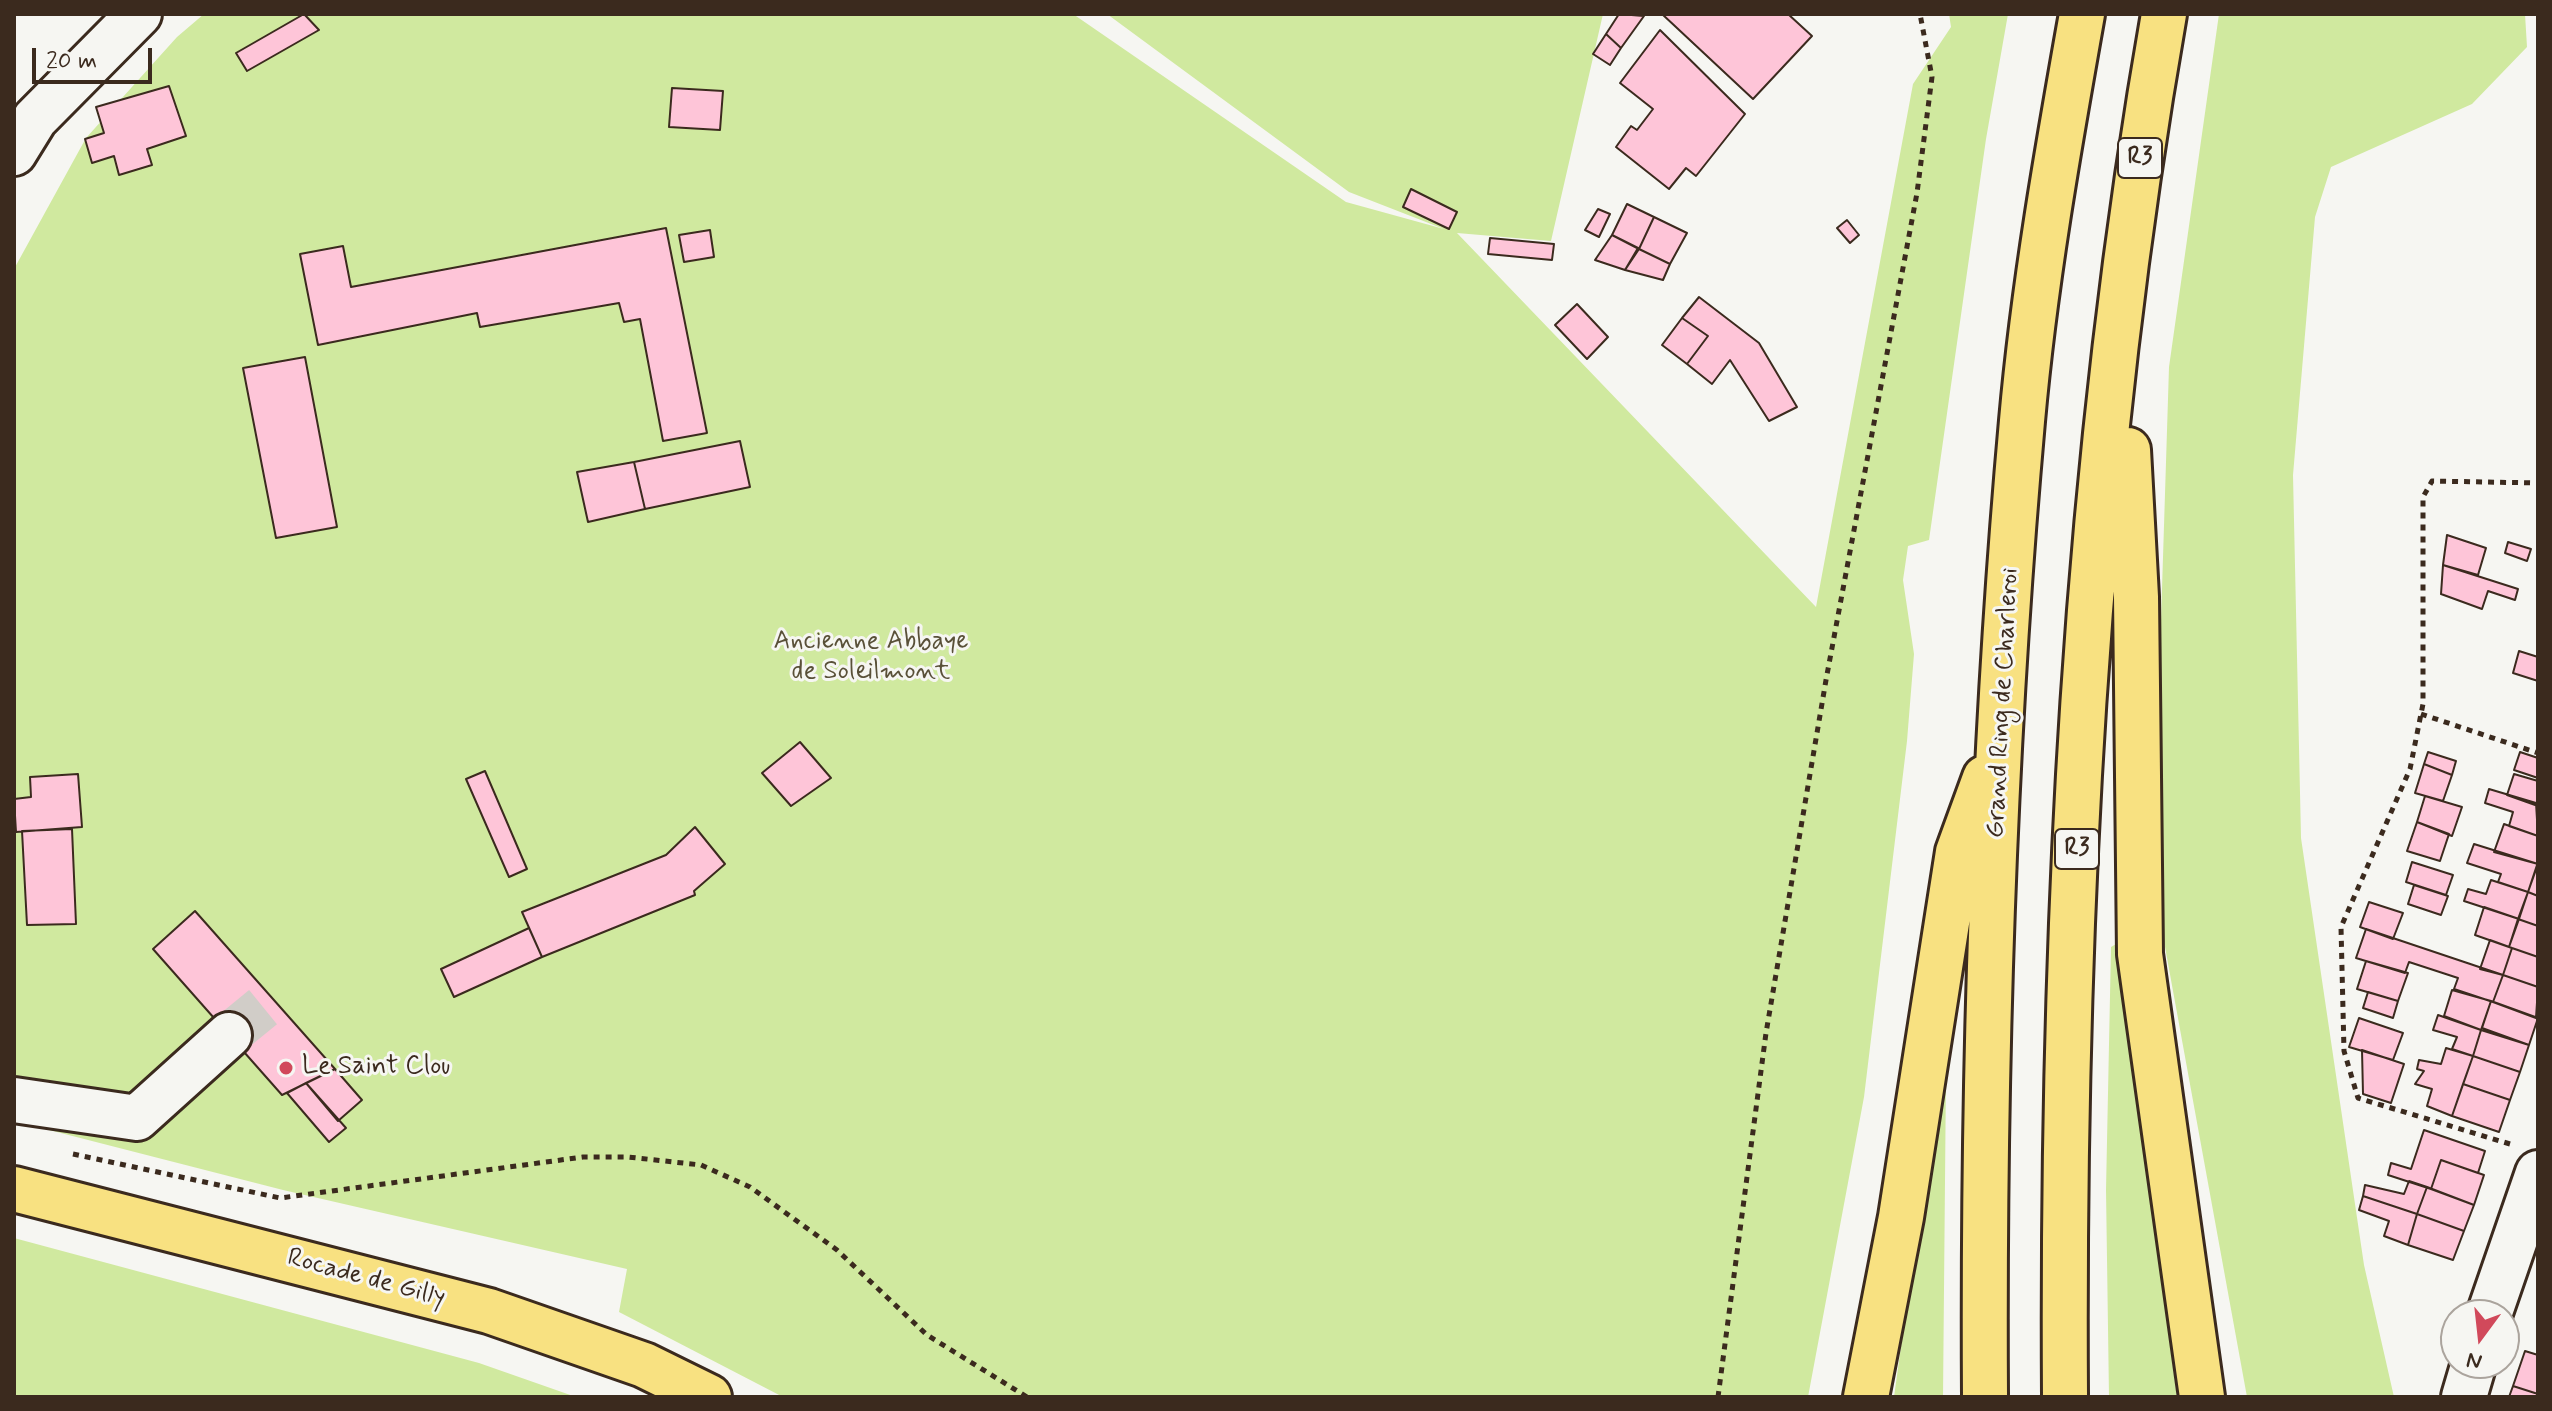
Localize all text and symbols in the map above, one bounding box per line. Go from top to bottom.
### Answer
scale bar [36,32,156,82]
text: 20 m [46,46,97,77]
road number: R3 [2118,138,2162,178]
street label: Grand Ring de Charleroi [1981,567,2027,839]
park label: Ancienne Abbaye de Soleilmont [774,627,968,688]
road number: R3 [2055,829,2099,869]
place label: Le Saint Clou [302,1052,450,1084]
marker: Le Saint Clou [277,1059,295,1077]
street label: Rocade de Gilly [284,1243,448,1315]
north arrow [2440,1299,2520,1379]
text: N [2464,1345,2485,1376]

